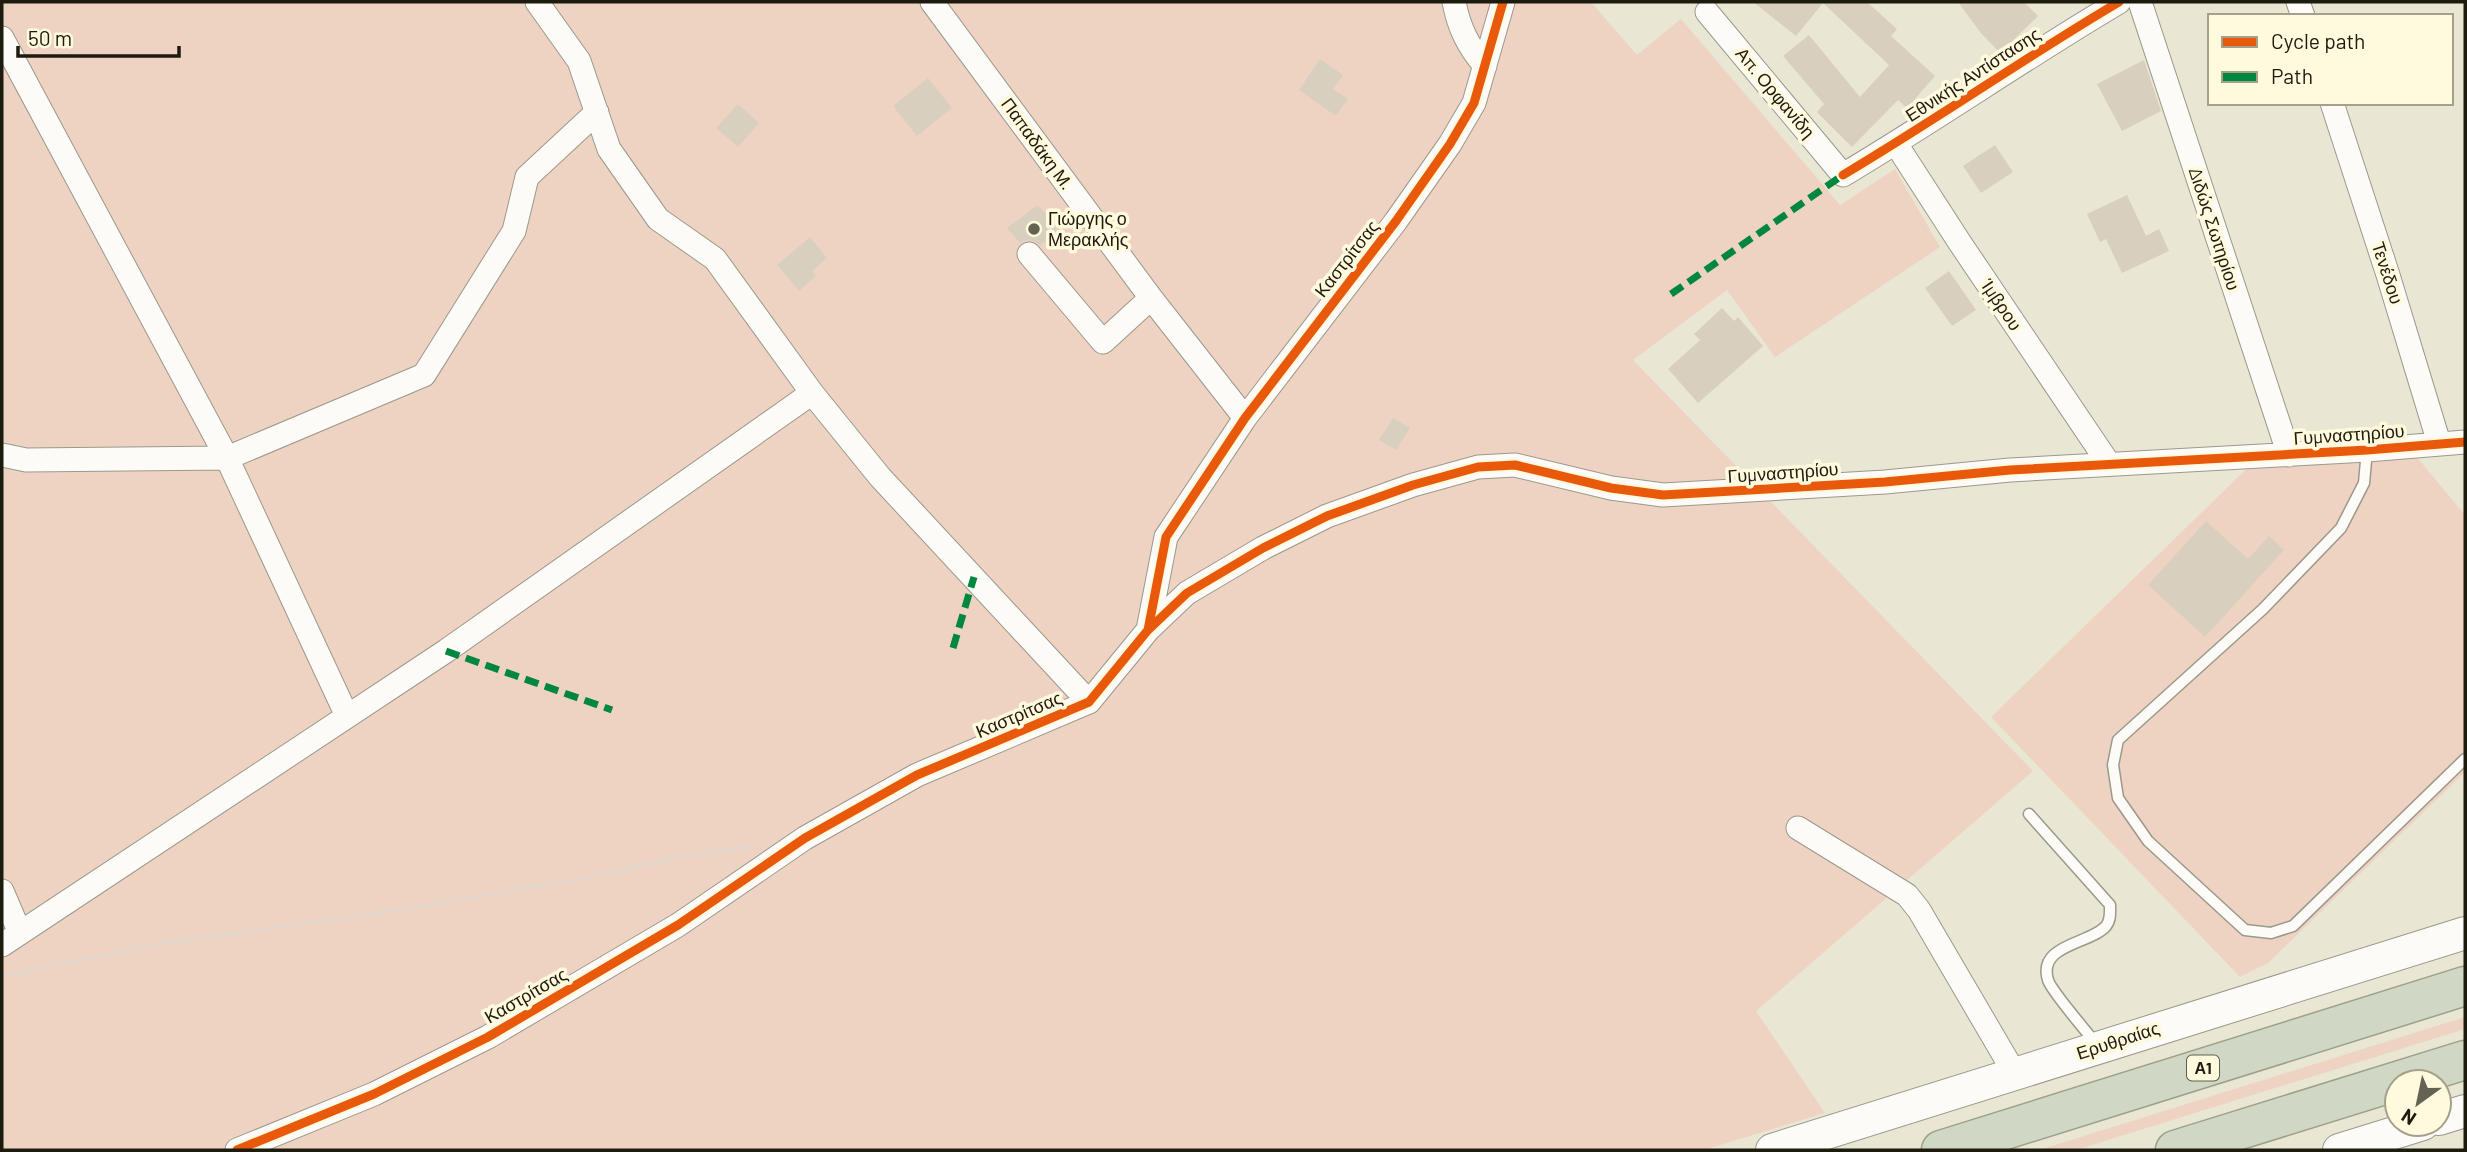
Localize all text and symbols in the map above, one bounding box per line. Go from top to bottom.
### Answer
scale bar [18,14,178,58]
legend [2208,14,2453,105]
street label: Εθνικής Αντίστασης [1901,22,2044,126]
text: 50 m [28,25,72,50]
text: Cycle path [2271,28,2365,53]
street label: Απ. Ορφανίδη [1731,43,1820,142]
text: Path [2271,63,2313,88]
street label: Παπαδάκη Μ. [997,93,1079,194]
street label: Διδώς Σωτηρίου [2185,164,2245,293]
place label: Γιώργης ο Μερακλής [1048,207,1129,250]
street label: Καστρίτσας [1309,215,1383,301]
marker: Γιώργης ο Μερακλής [1026,221,1042,237]
street label: Τενέδου [2368,239,2408,307]
street label: Ίμβρου [1976,274,2027,334]
street label: Γυμναστηρίου [2293,419,2405,449]
street label: Γυμναστηρίου [1727,457,1839,487]
street label: Καστρίτσας [972,686,1065,742]
street label: Καστρίτσας [480,963,571,1028]
street label: Ερυθραίας [2073,1016,2162,1064]
road number: Α1 [2187,1056,2219,1080]
north arrow [2383,1068,2453,1138]
text: N [2397,1105,2420,1131]

